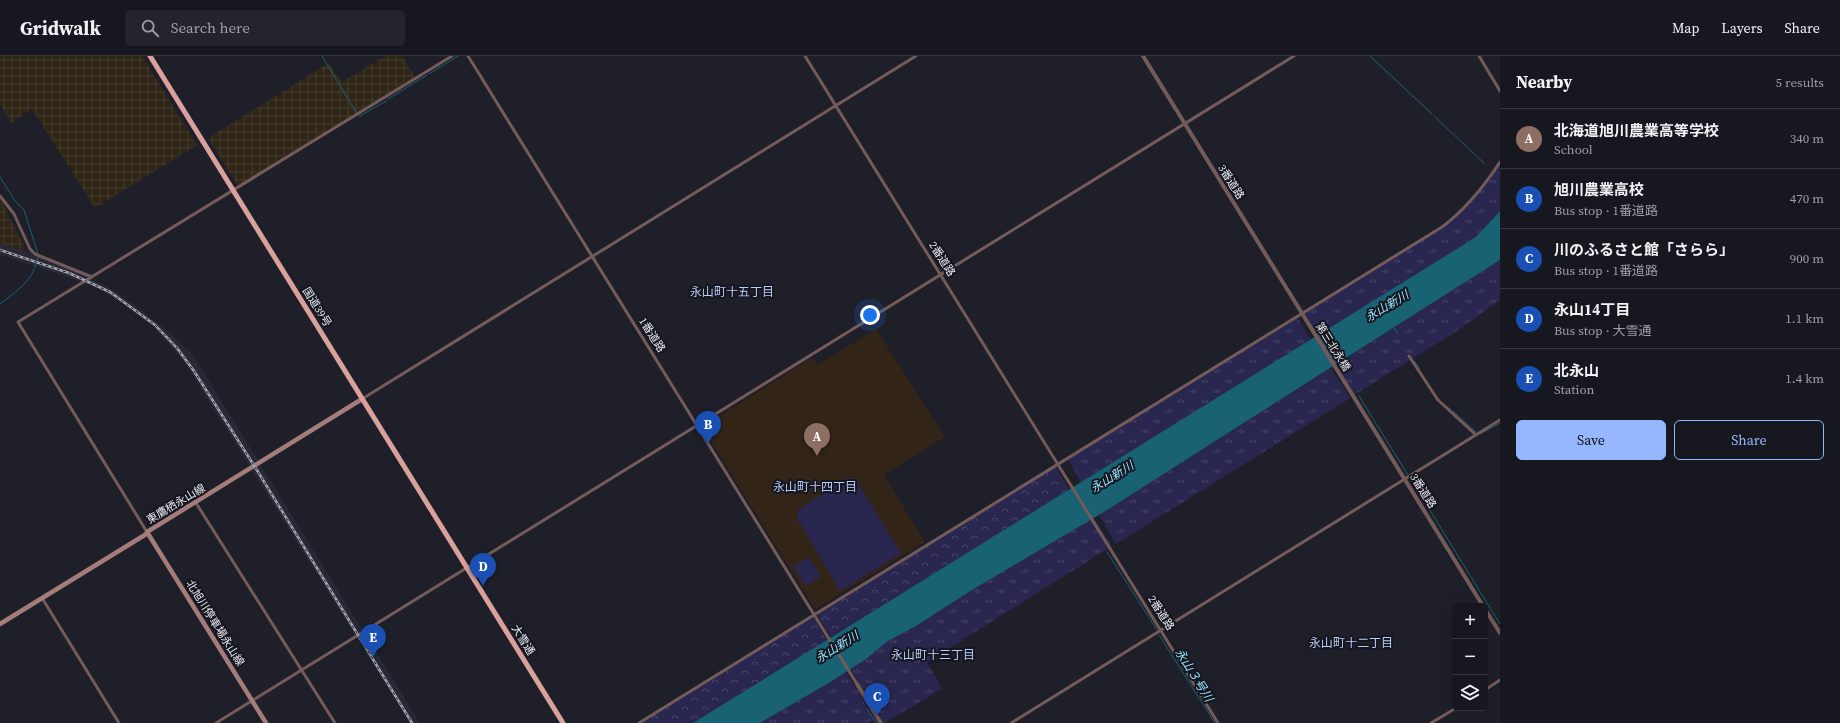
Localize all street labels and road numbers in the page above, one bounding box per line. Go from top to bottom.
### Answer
street label: 3番道路 [1214,162,1248,202]
street label: 2番道路 [925,239,959,279]
street label: 国道39号 [299,284,335,330]
street label: 1番道路 [635,315,669,355]
street label: 第三北永橋 [1312,320,1354,374]
street label: 3番道路 [1406,471,1440,511]
street label: 東鷹栖永山線 [144,481,208,527]
street label: 北旭川停車場永山線 [182,577,248,669]
street label: 2番道路 [1144,593,1178,633]
street label: 大雪通 [508,622,538,658]

